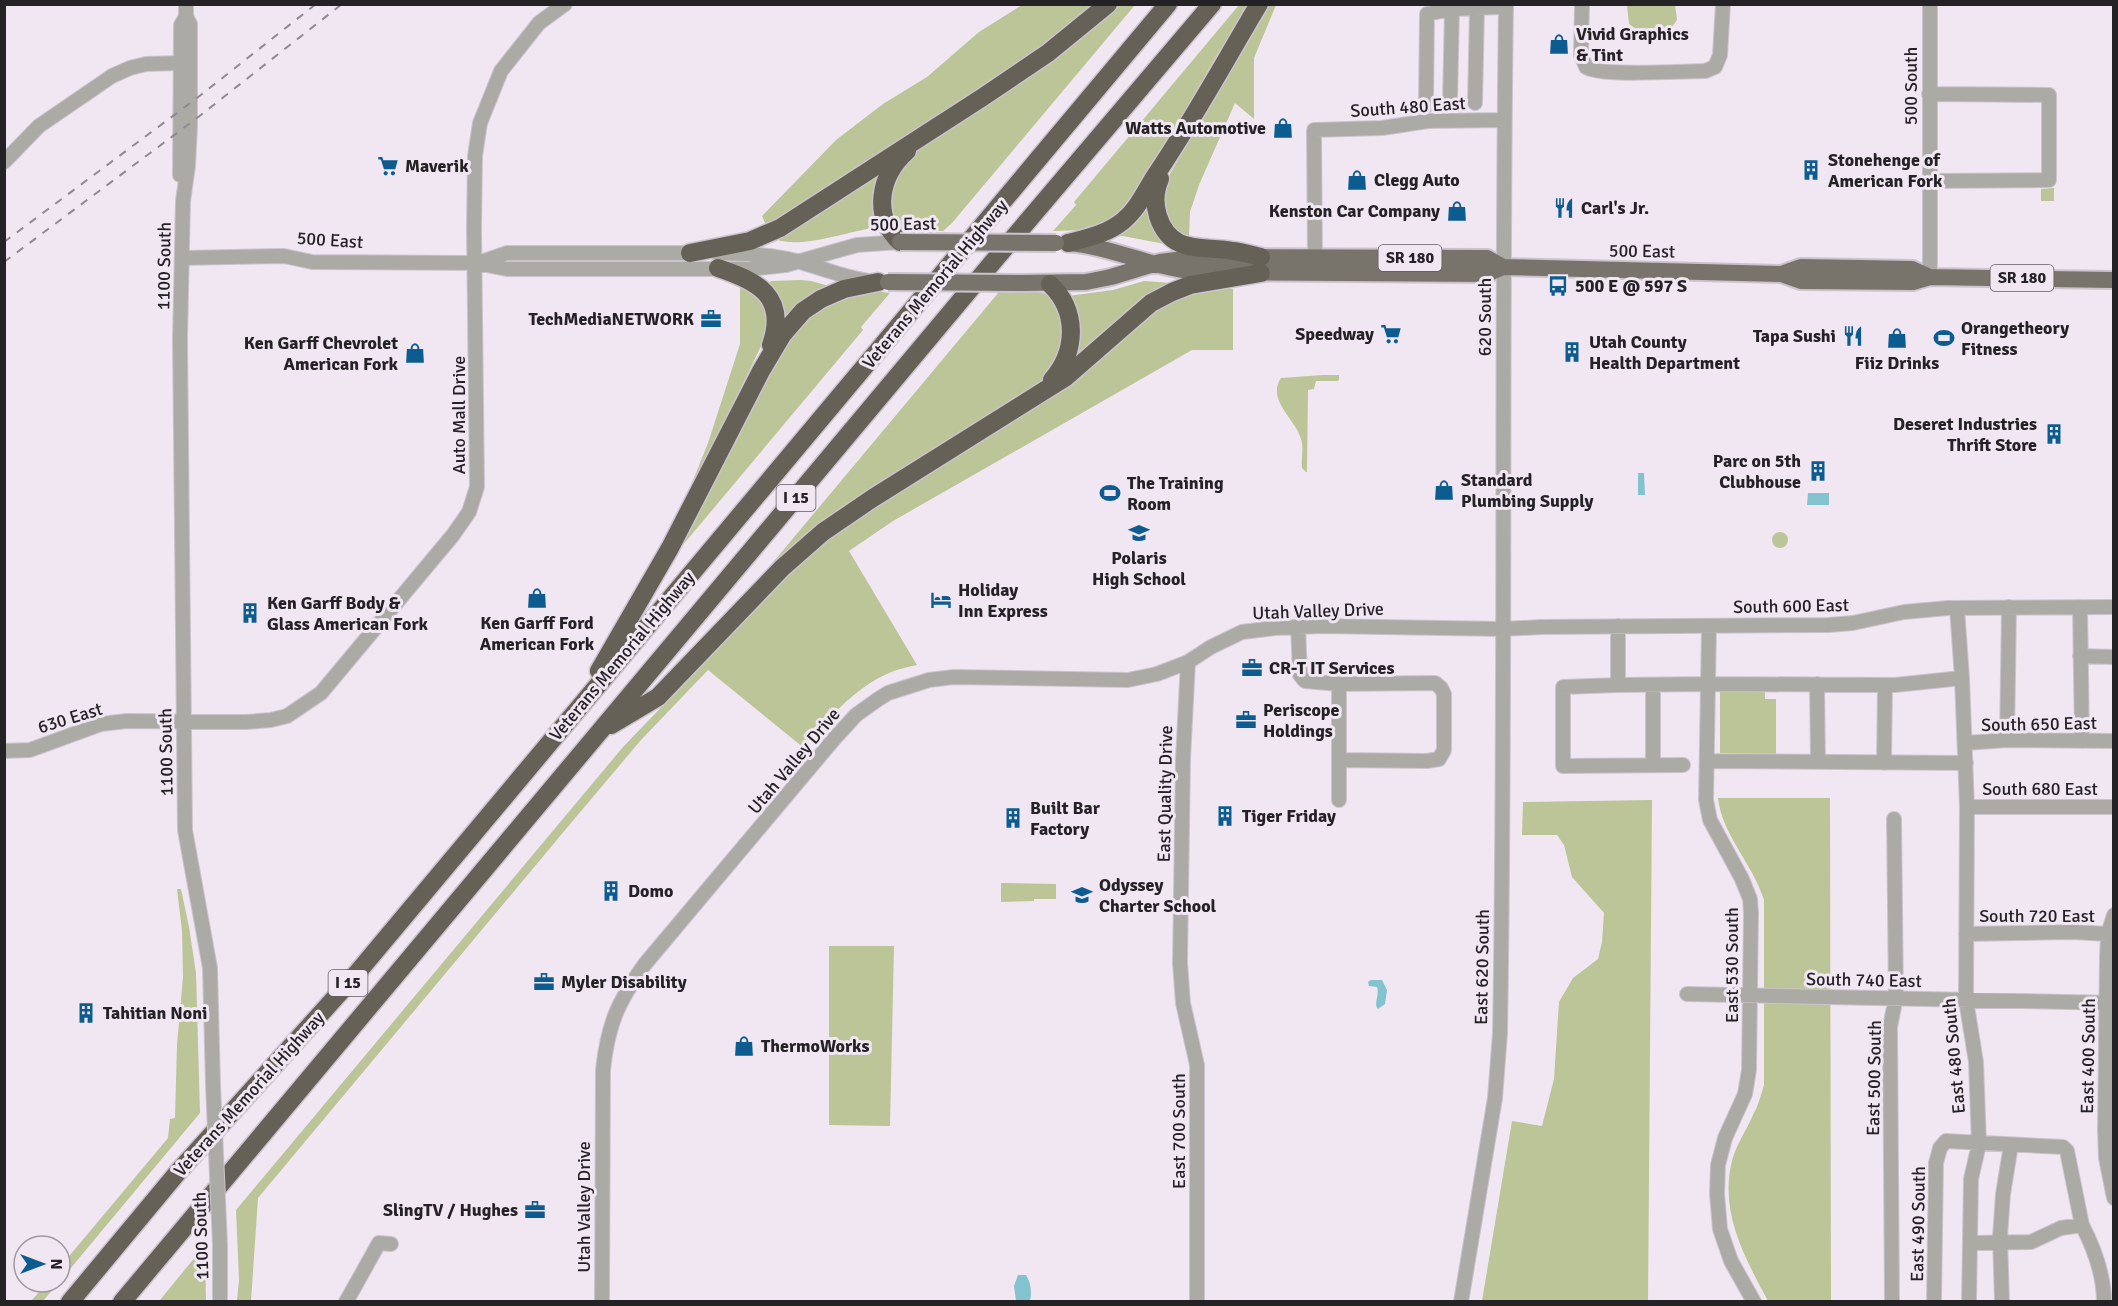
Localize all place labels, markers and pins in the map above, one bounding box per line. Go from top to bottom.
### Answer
place label: Vivid Graphics & Tint [1576,23,1689,66]
shop icon: Vivid Graphics & Tint [1547,32,1571,56]
shop icon: Watts Automotive [1271,116,1295,140]
place label: Watts Automotive [1125,117,1266,139]
place label: Stonehenge of American Fork [1828,149,1943,192]
supermarket icon: Maverik [376,154,400,178]
place label: Maverik [405,155,469,177]
building icon: Stonehenge of American Fork [1799,158,1823,182]
shop icon: Clegg Auto [1345,168,1369,192]
place label: Clegg Auto [1374,169,1460,191]
restaurant icon: Carl's Jr. [1552,196,1576,220]
place label: Carl's Jr. [1581,197,1649,219]
shop icon: Kenston Car Company [1445,199,1469,223]
place label: Kenston Car Company [1269,200,1440,222]
bus stop icon: 500 E @ 597 S [1546,274,1570,298]
place label: 500 E @ 597 S [1575,275,1687,297]
office icon: TechMediaNETWORK [699,307,723,331]
place label: TechMediaNETWORK [529,308,695,330]
place label: Orangetheory Fitness [1961,317,2069,360]
supermarket icon: Speedway [1379,322,1403,346]
place label: Speedway [1295,323,1374,345]
restaurant icon: Tapa Sushi [1841,324,1865,348]
place label: Tapa Sushi [1753,325,1836,347]
shop icon: Fiiz Drinks [1885,326,1909,350]
sports icon: Orangetheory Fitness [1932,326,1956,350]
place label: Utah County Health Department [1589,331,1740,374]
place label: Ken Garff Chevrolet American Fork [244,332,399,375]
building icon: Utah County Health Department [1560,340,1584,364]
shop icon: Ken Garff Chevrolet American Fork [403,341,427,365]
place label: Fiiz Drinks [1855,352,1939,374]
place label: Deseret Industries Thrift Store [1893,413,2037,456]
building icon: Deseret Industries Thrift Store [2042,422,2066,446]
place label: Parc on 5th Clubhouse [1713,450,1801,493]
building icon: Parc on 5th Clubhouse [1806,459,1830,483]
place label: Standard Plumbing Supply [1461,469,1594,512]
place label: The Training Room [1127,472,1224,515]
shop icon: Standard Plumbing Supply [1432,478,1456,502]
sports icon: The Training Room [1098,481,1122,505]
school or university icon: Polaris High School [1127,521,1151,545]
place label: Polaris High School [1092,547,1186,590]
place label: Holiday Inn Express [958,579,1048,622]
shop icon: Ken Garff Ford American Fork [525,586,549,610]
hotel icon: Holiday Inn Express [929,588,953,612]
place label: Ken Garff Body & Glass American Fork [267,592,429,635]
building icon: Ken Garff Body & Glass American Fork [238,601,262,625]
place label: Ken Garff Ford American Fork [480,612,595,655]
office icon: CR-T IT Services [1240,656,1264,680]
place label: CR-T IT Services [1269,657,1394,679]
place label: Periscope Holdings [1263,699,1339,742]
office icon: Periscope Holdings [1234,708,1258,732]
place label: Built Bar Factory [1030,797,1101,840]
building icon: Tiger Friday [1213,804,1237,828]
place label: Tiger Friday [1242,805,1336,827]
building icon: Built Bar Factory [1001,806,1025,830]
place label: Odyssey Charter School [1099,874,1217,917]
building icon: Domo [599,879,623,903]
place label: Domo [628,880,673,902]
school or university icon: Odyssey Charter School [1070,883,1094,907]
office icon: Myler Disability [532,970,556,994]
place label: Myler Disability [561,971,687,993]
building icon: Tahitian Noni [74,1001,98,1025]
place label: Tahitian Noni [103,1002,207,1024]
shop icon: ThermoWorks [732,1034,756,1058]
place label: ThermoWorks [761,1035,870,1057]
office icon: SlingTV / Hughes [523,1198,547,1222]
place label: SlingTV / Hughes [383,1199,518,1221]

